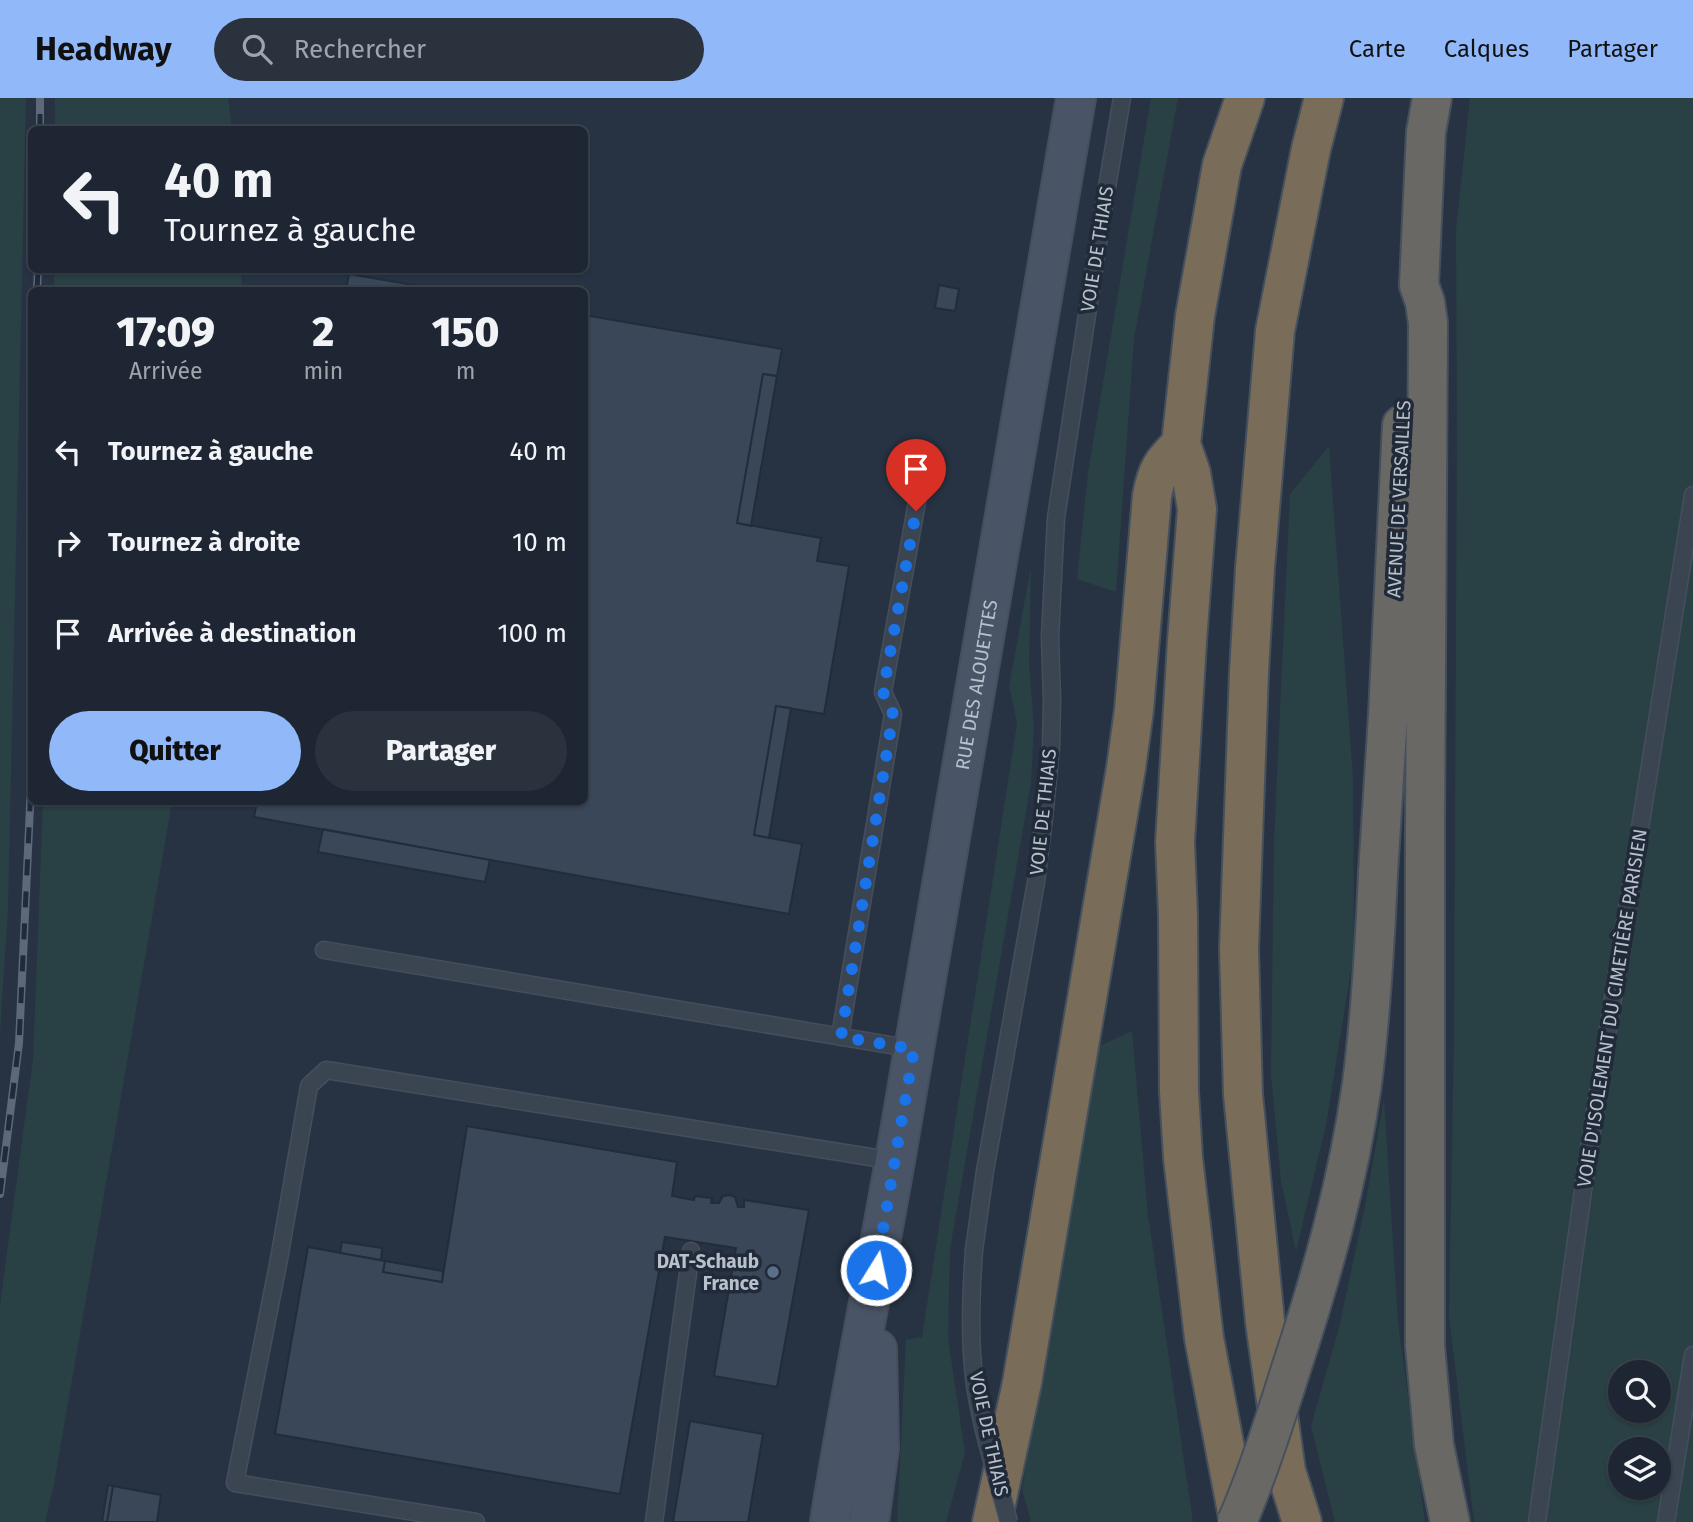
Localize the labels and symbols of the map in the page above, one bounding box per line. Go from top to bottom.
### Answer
street label: VOIE DE THIAIS [1076,184,1118,314]
street label: AVENUE DE VERSAILLES [1382,400,1416,598]
pin [886,439,946,511]
street label: RUE DES ALOUETTES [950,598,1002,771]
street label: VOIE DE THIAIS [1025,748,1061,876]
street label: VOIE D'ISOLEMENT DU CIMETIÈRE PARISIEN [1572,827,1652,1189]
position arrow [839,1233,913,1307]
place label: DAT-Schaub France [657,1250,759,1295]
marker: DAT-Schaub France [765,1264,781,1280]
street label: VOIE DE THIAIS [965,1369,1013,1499]

